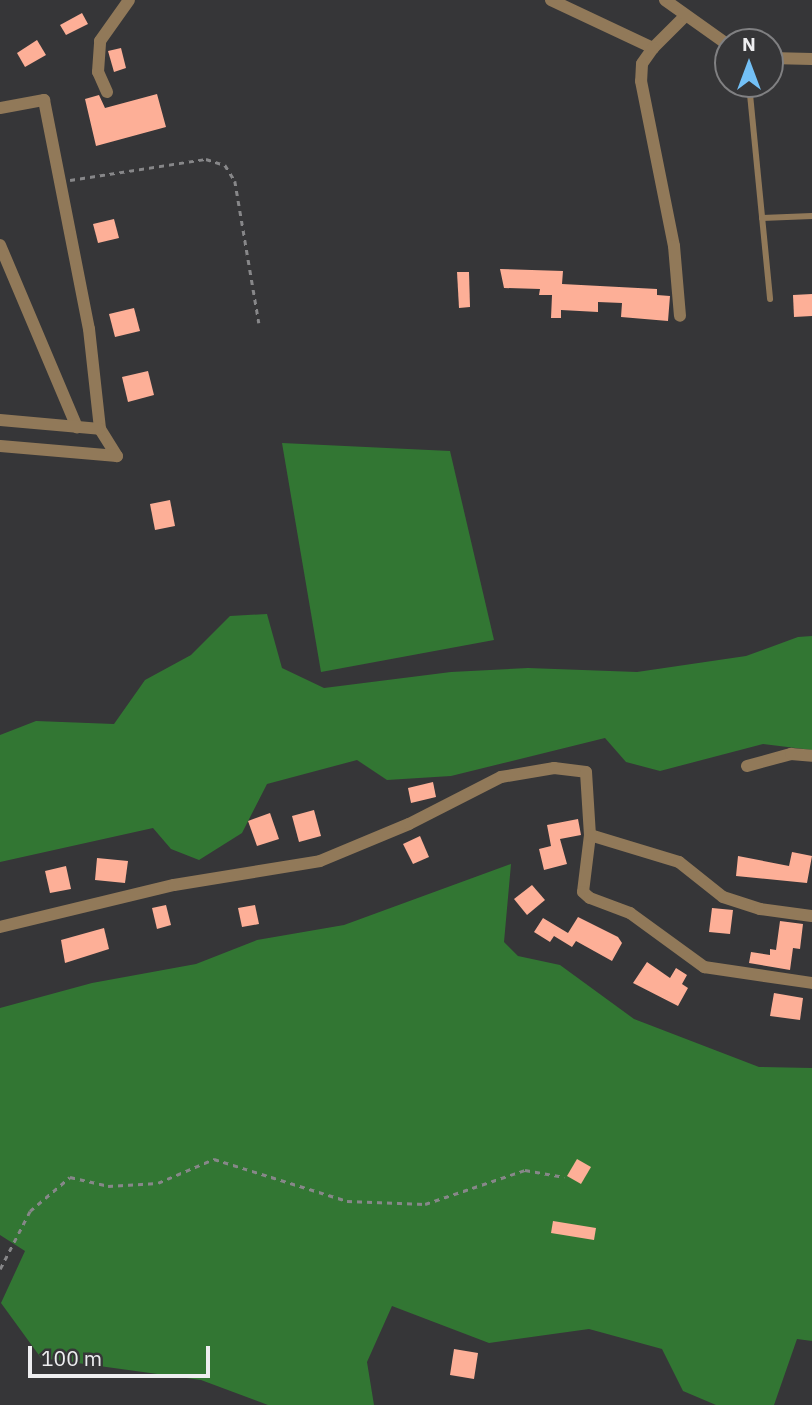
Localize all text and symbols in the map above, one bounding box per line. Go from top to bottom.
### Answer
north arrow [714,28,784,98]
text: N [742,32,756,56]
scale bar [32,1332,214,1376]
text: 100 m [41,1344,102,1372]

